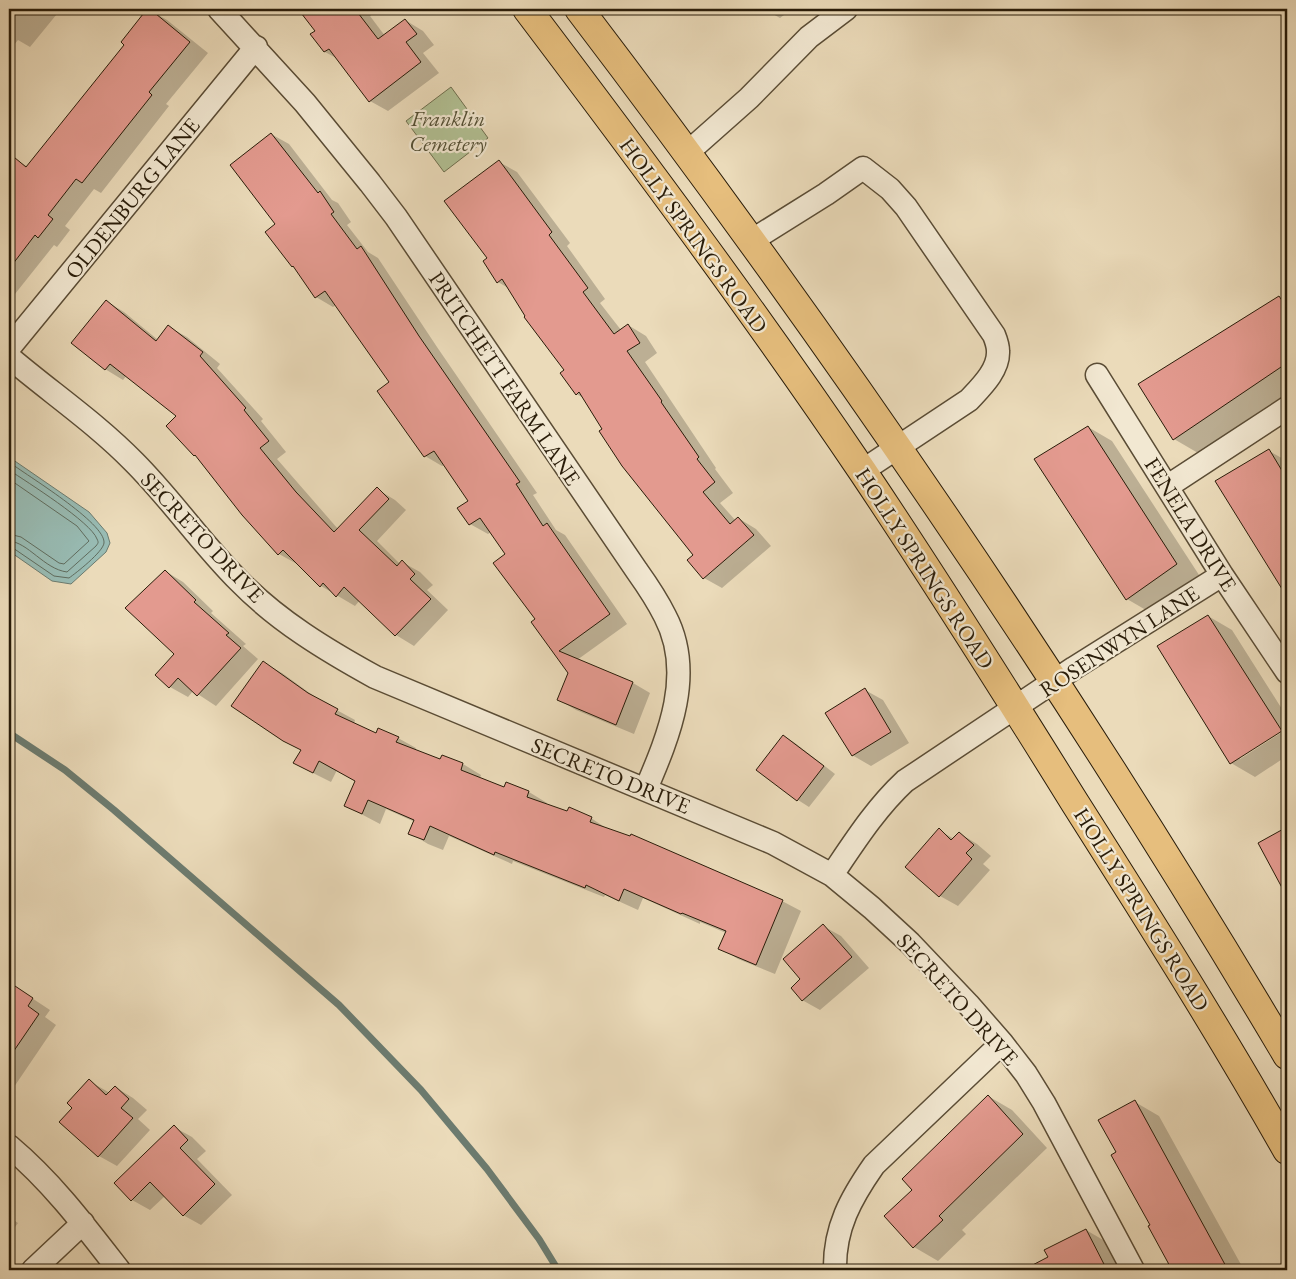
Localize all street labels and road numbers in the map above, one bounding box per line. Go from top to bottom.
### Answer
street label: OLDENBURG LANE [58,112,206,285]
street label: HOLLY SPRINGS ROAD [613,132,774,339]
street label: PRITCHETT FARM LANE [422,266,587,491]
street label: FENELA DRIVE [1138,452,1243,597]
street label: HOLLY SPRINGS ROAD [849,462,1001,675]
street label: SECRETO DRIVE [134,466,271,609]
street label: ROSENWYN LANE [1034,579,1205,704]
street label: SECRETO DRIVE [527,730,694,821]
street label: HOLLY SPRINGS ROAD [1067,802,1216,1016]
street label: SECRETO DRIVE [890,927,1025,1072]

